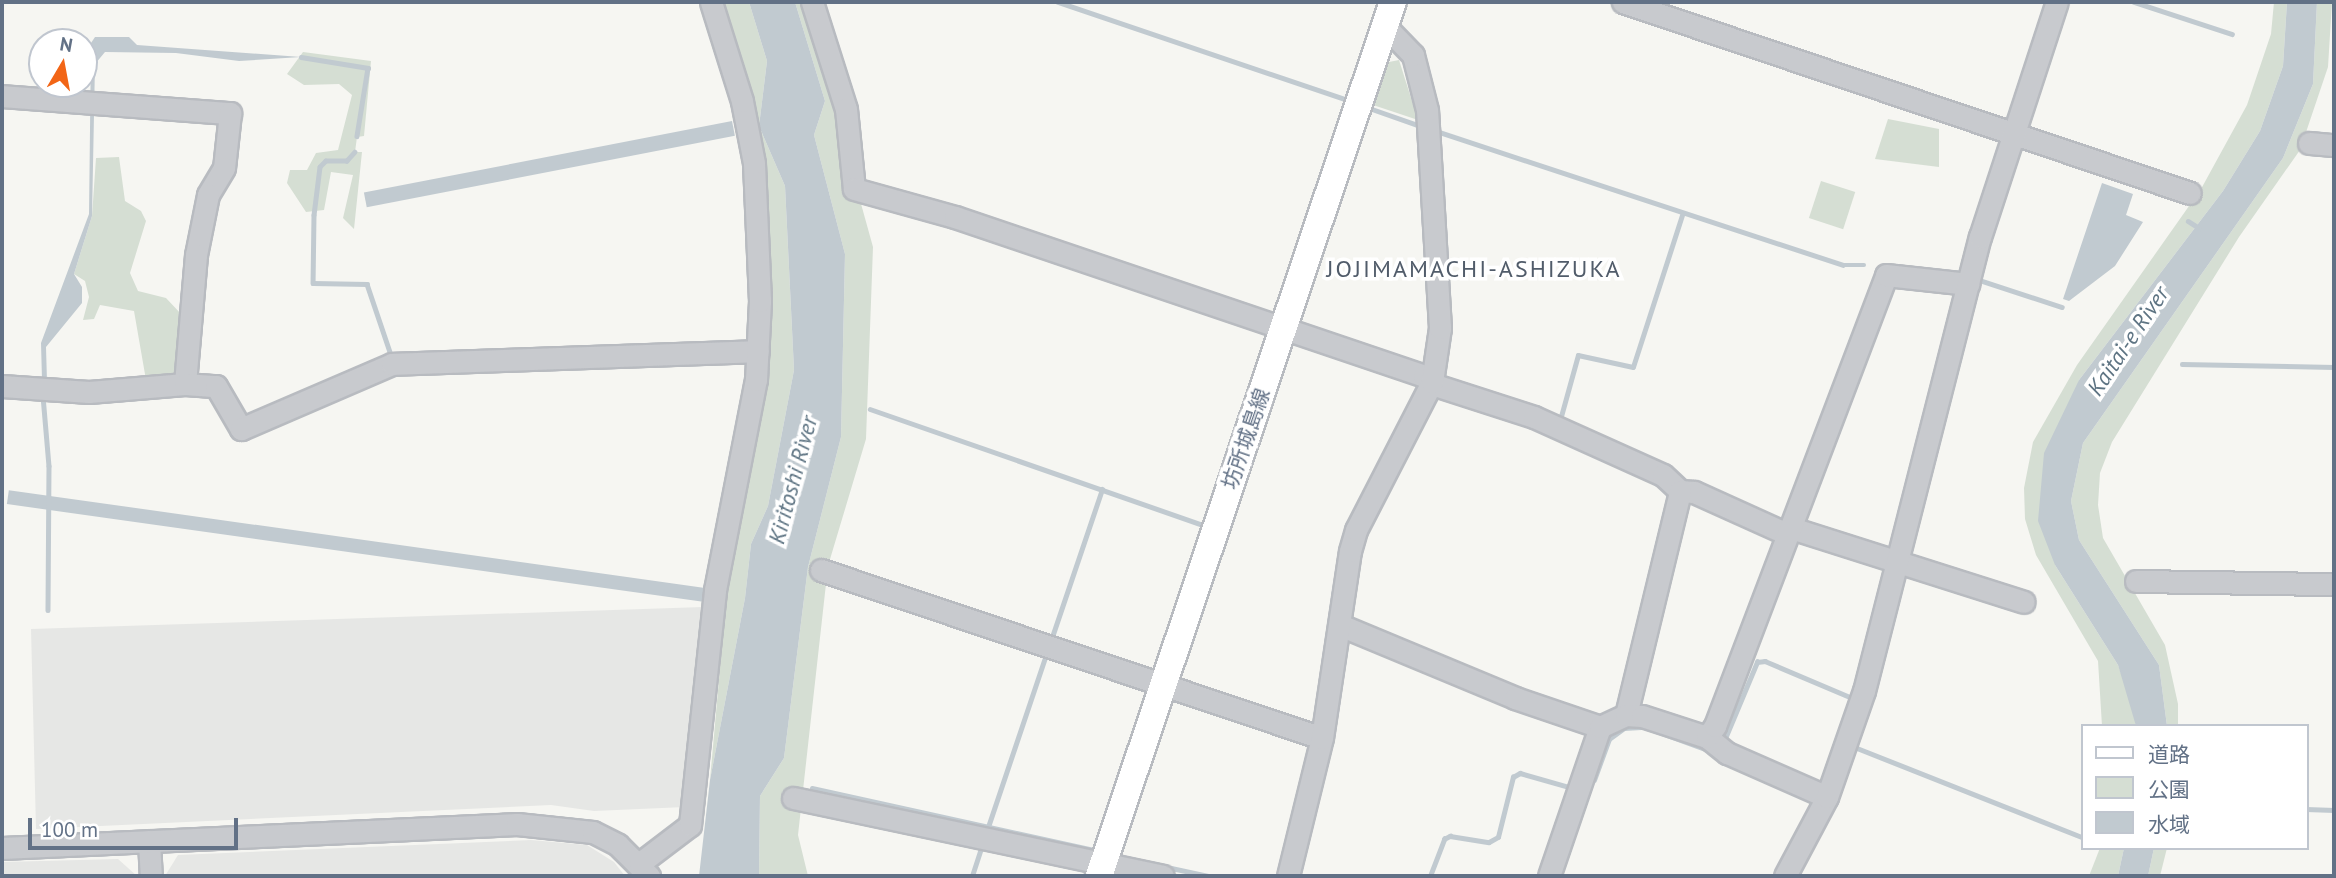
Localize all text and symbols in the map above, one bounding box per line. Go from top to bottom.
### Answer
north arrow [28,28,98,98]
text: N [58,31,75,57]
district label: JOJIMAMACHI-ASHIZUKA [1329,255,1619,283]
water label: Kaitai-e River [2081,281,2175,401]
street label: 坊所城島線 [1217,385,1275,493]
water label: Kiritoshi River [763,413,823,547]
legend [2080,724,2308,850]
text: 道路 [2148,741,2190,768]
text: 公園 [2148,776,2190,803]
scale bar [32,804,242,848]
text: 水域 [2148,811,2190,838]
text: 100 m [41,816,98,843]

